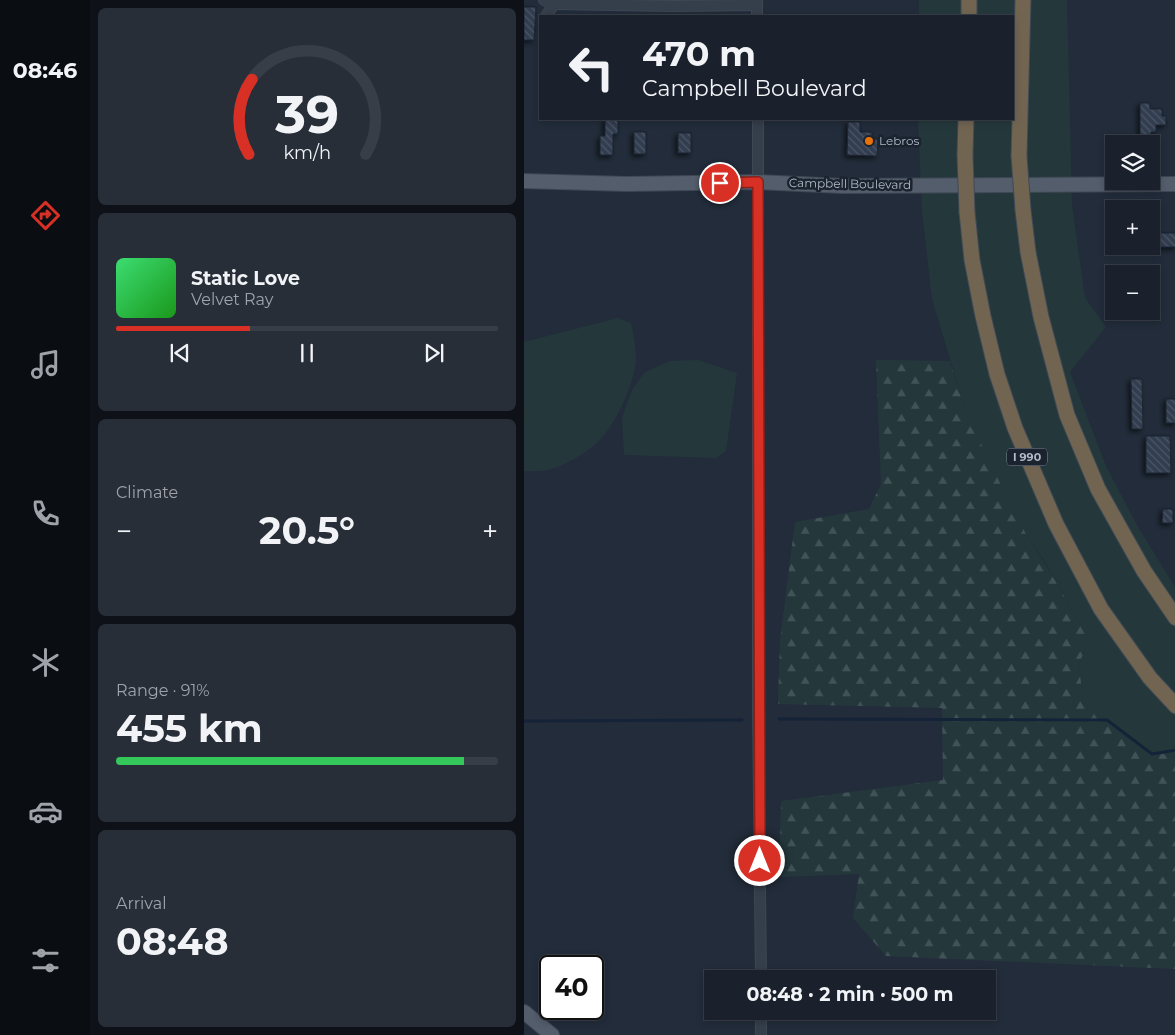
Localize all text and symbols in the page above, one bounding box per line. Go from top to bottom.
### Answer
text: 470 m [642,32,756,75]
icon: left [559,35,624,100]
text: 08:46 [13,57,77,84]
text: Campbell Boulevard [642,75,867,102]
text: 39 [274,83,339,146]
place label: Lebros [879,133,920,148]
marker: Lebros [863,135,875,147]
map controls [1105,135,1160,320]
button: layers [1105,135,1160,190]
text: km/h [283,142,331,163]
pin [699,162,741,204]
icon: arrive [706,169,734,197]
street label: Campbell Boulevard [789,175,911,192]
icon: directions [28,198,63,233]
button: + [1105,200,1160,255]
button: − [1105,265,1160,320]
text: Static Love [191,267,300,290]
text: Velvet Ray [191,290,273,309]
icon: previous [166,339,194,367]
icon: pause [293,339,321,367]
icon: next [420,339,448,367]
icon: music [28,347,63,382]
road number: I 990 [1007,448,1047,466]
text: Climate [116,483,178,502]
icon: phone [28,496,63,531]
text: 20.5° [259,507,355,554]
text: − [116,514,132,548]
text: + [482,514,498,548]
icon: climate [28,645,63,680]
text: Range · 91% [116,681,210,700]
text: 455 km [116,705,263,752]
icon: car [28,794,63,829]
position arrow [733,834,785,886]
text: Arrival [116,894,166,913]
text: 08:48 [116,918,228,965]
icon: filters [28,943,63,978]
speed limit sign: 40 [539,955,604,1020]
text: 08:48 · 2 min · 500 m [746,983,954,1006]

